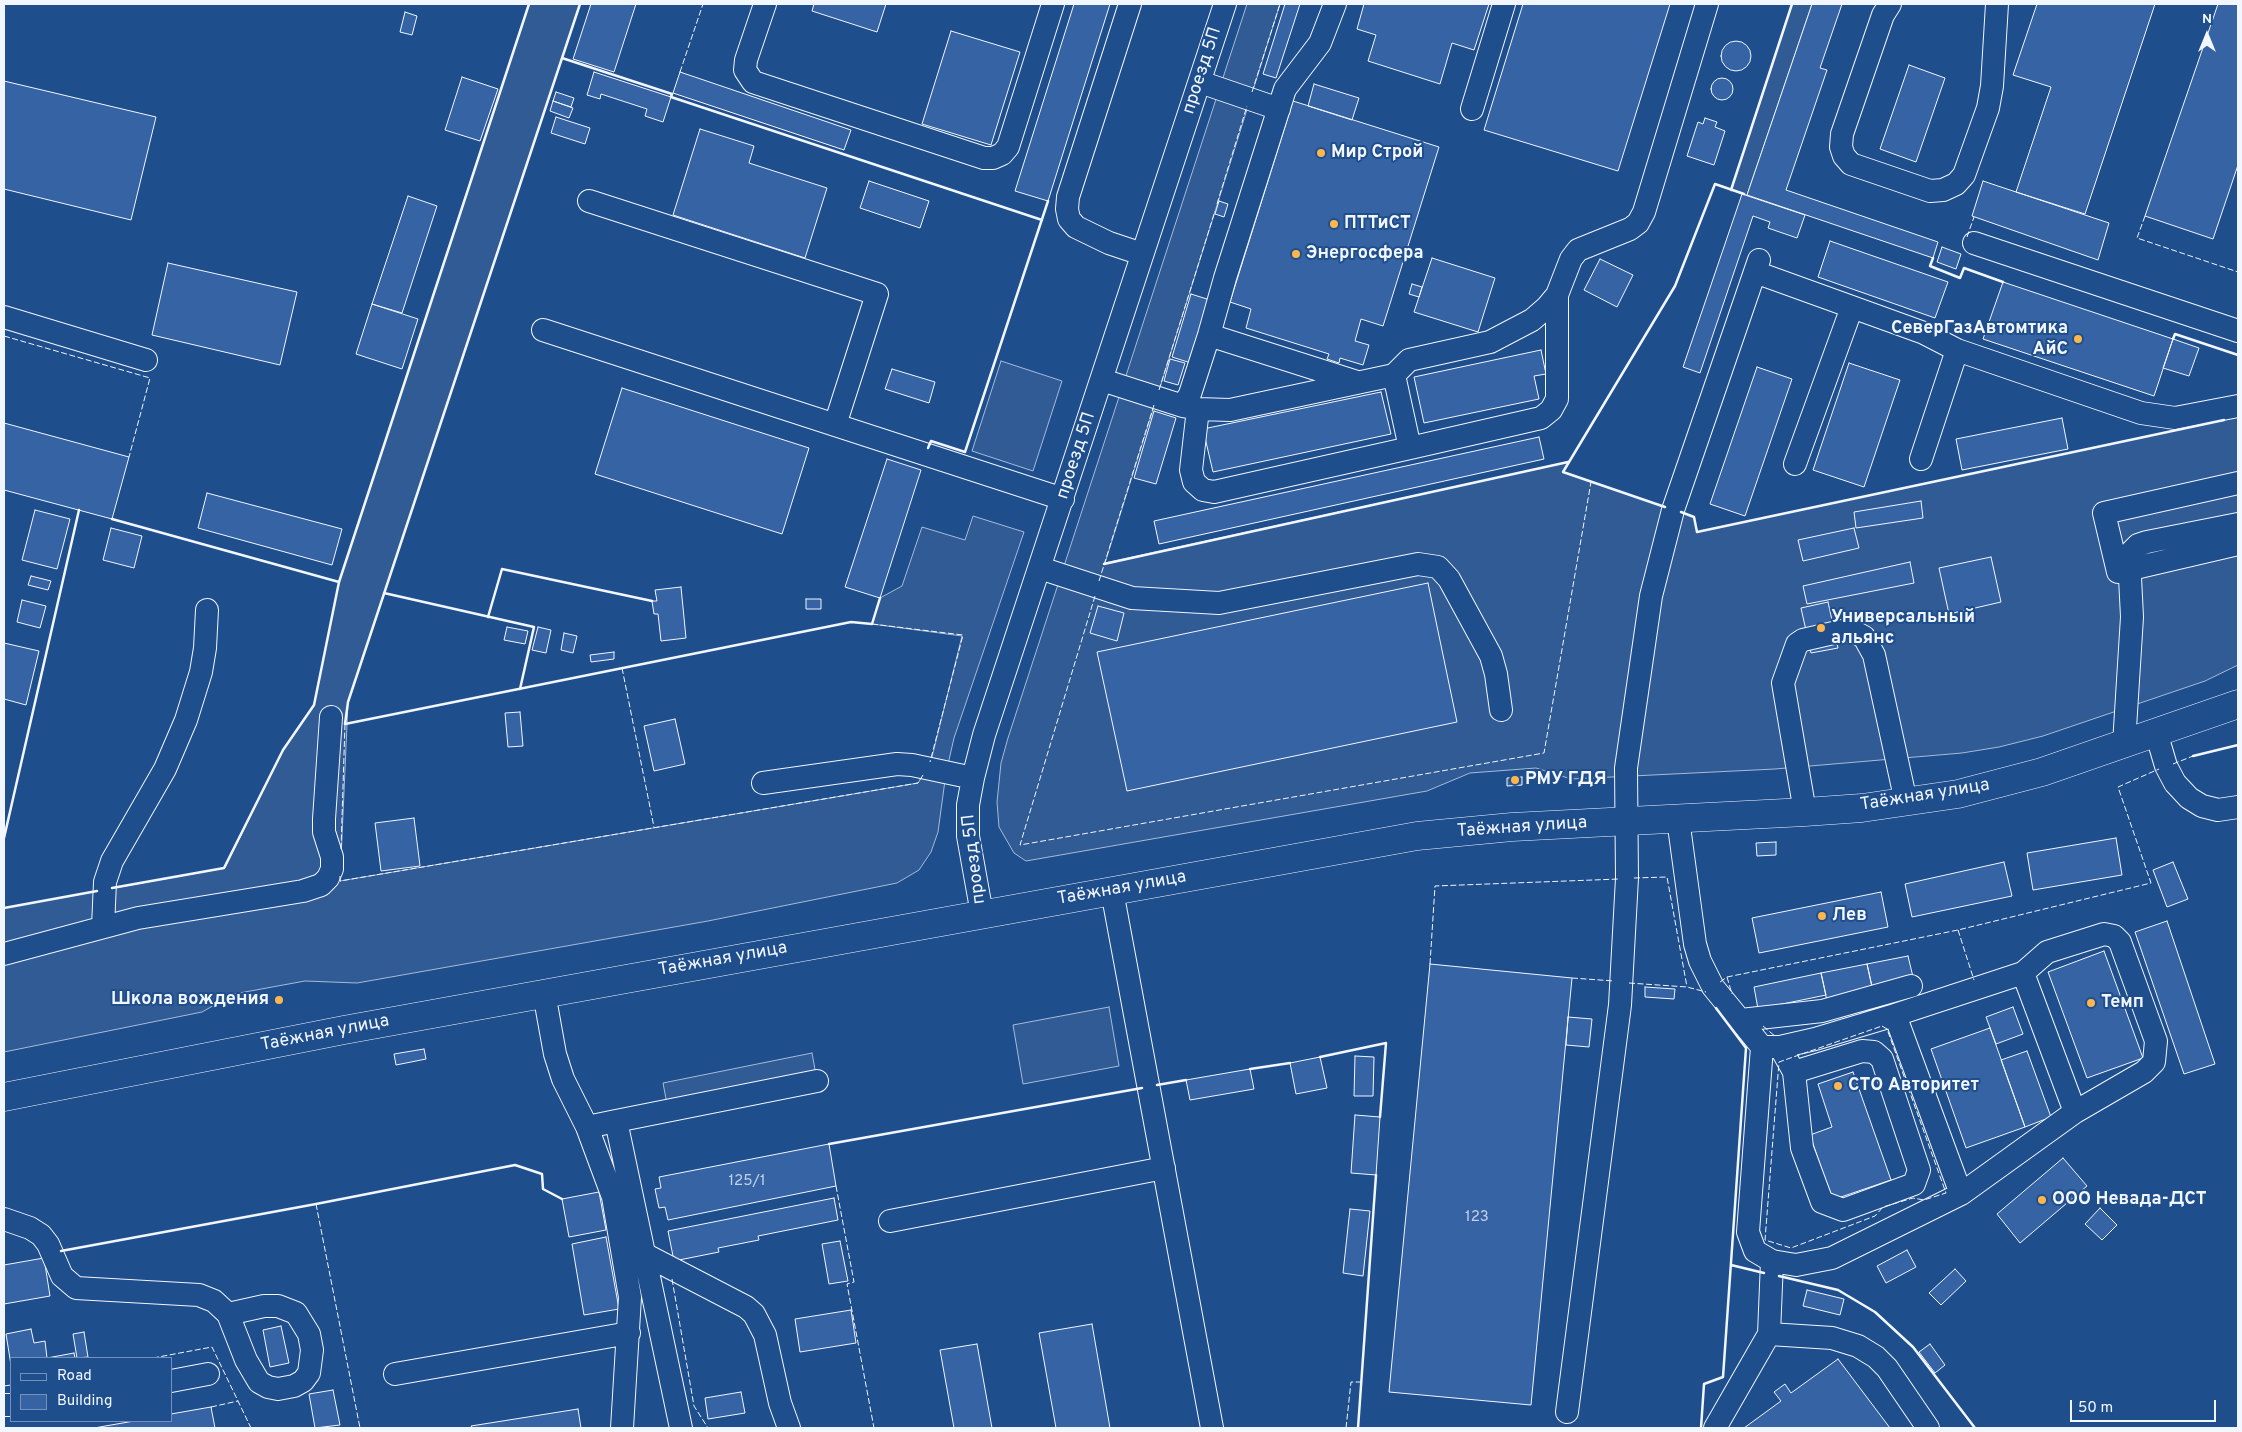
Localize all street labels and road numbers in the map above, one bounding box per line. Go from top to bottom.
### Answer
street label: проезд 5П [1179,25,1227,117]
street label: проезд 5П [1053,410,1101,502]
street label: Таёжная улица [1859,775,1991,817]
street label: проезд 5П [959,813,991,905]
street label: Таёжная улица [1456,813,1588,843]
street label: Таёжная улица [1056,867,1188,911]
street label: Таёжная улица [657,938,789,982]
street label: Таёжная улица [259,1011,391,1057]

